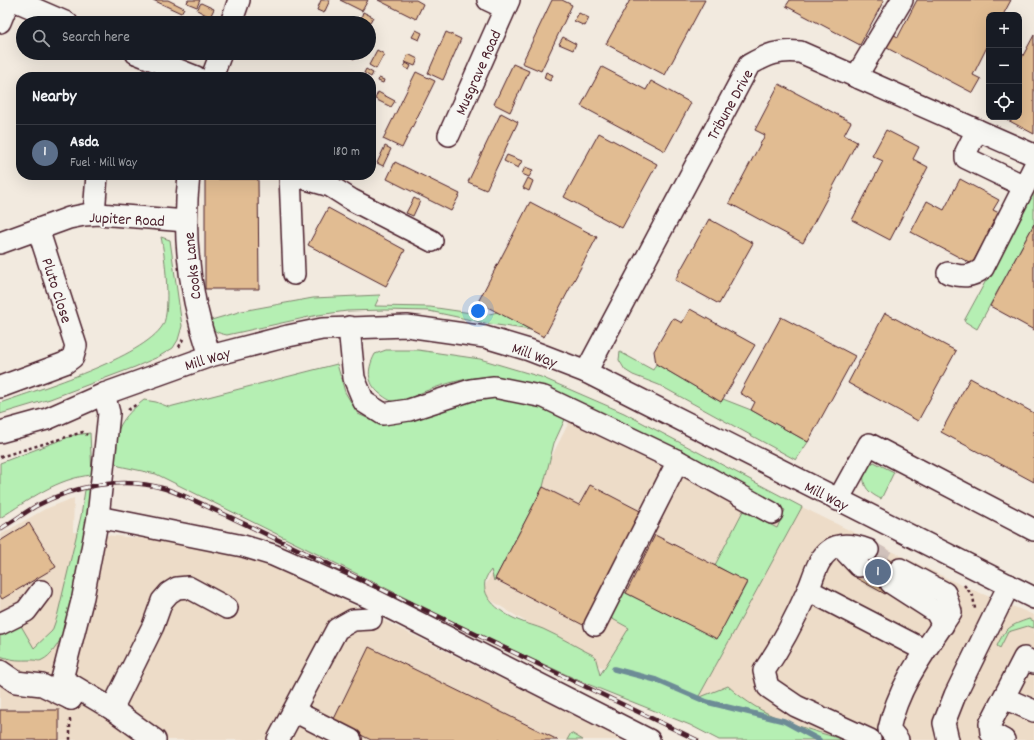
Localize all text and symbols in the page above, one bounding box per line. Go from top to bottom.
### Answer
map controls [986,12,1022,120]
button: + [986,12,1022,48]
search box [16,16,376,60]
icon: search [30,27,52,49]
text: Search here [62,27,130,49]
street label: Musgrave Road [450,27,508,119]
button: − [986,48,1022,84]
street label: Tribune Drive [702,66,760,145]
button: locate [986,84,1022,120]
text: Nearby [32,86,76,110]
text: Asda [70,132,99,154]
text: 1 [44,143,46,162]
text: 180 m [333,143,360,162]
text: Fuel · Mill Way [70,154,137,173]
street label: Jupiter Road [89,207,165,234]
street label: Cooks Lane [179,231,208,301]
street label: Pluto Close [34,255,77,326]
your location [468,301,488,321]
street label: Mill Way [508,338,561,375]
street label: Mill Way [182,342,234,378]
street label: Mill Way [800,476,852,518]
pin: 1 [865,557,891,587]

